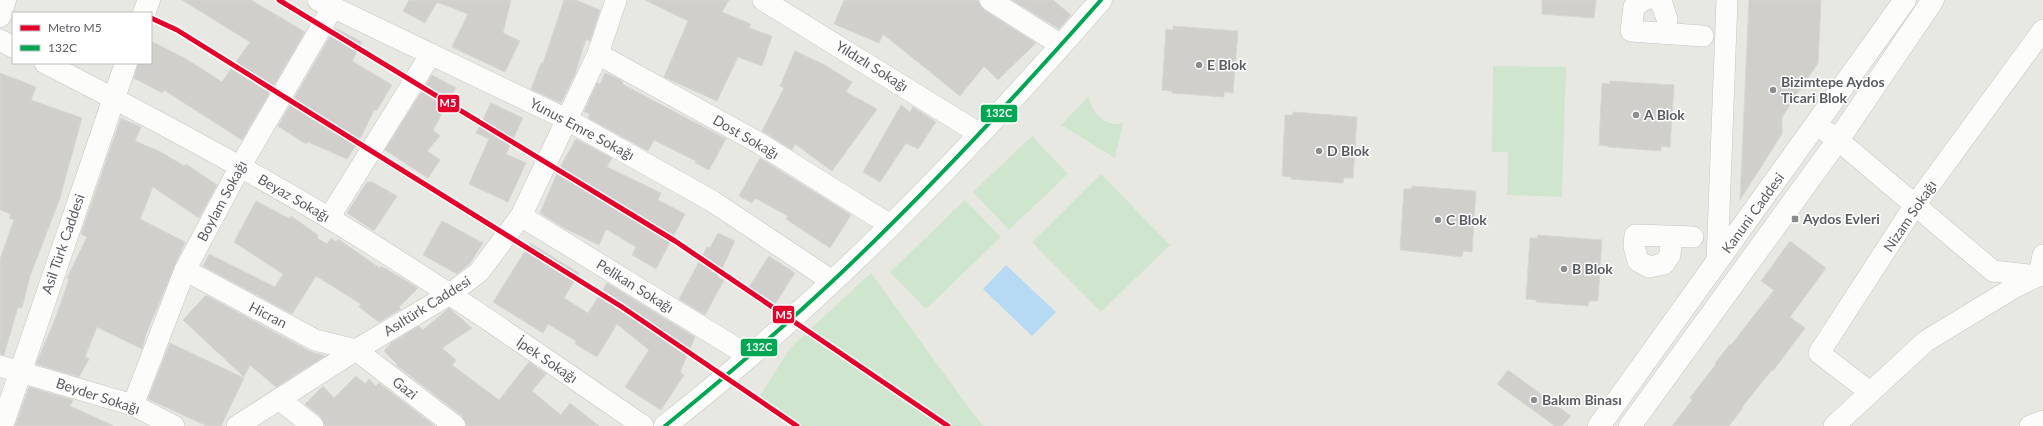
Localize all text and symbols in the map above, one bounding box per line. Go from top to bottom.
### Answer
legend [12,12,152,64]
text: Metro M5 [48,20,102,35]
street label: Yıldızlı Sokağı [833,37,912,95]
text: 132C [48,40,77,55]
place label: E Blok [1207,56,1247,73]
marker: E Blok [1194,60,1204,70]
place label: Bizimtepe Aydos Ticari Blok [1781,73,1885,106]
marker: Bizimtepe Aydos Ticari Blok [1768,85,1778,95]
line badge: M5 [437,94,460,113]
street label: Yunus Emre Sokağı [527,94,637,163]
text: M5 [440,96,456,109]
line badge: 132C [980,104,1018,123]
text: 132C [986,106,1013,119]
place label: A Blok [1643,106,1685,123]
marker: A Blok [1631,110,1641,120]
street label: Dost Sokağı [710,111,782,162]
place label: D Blok [1327,142,1370,159]
marker: D Blok [1314,146,1324,156]
street label: Boylam Sokağı [193,157,250,244]
street label: Kanuni Caddesi [1718,169,1788,256]
street label: Beyaz Sokağı [255,170,333,225]
street label: Nizam Sokağı [1879,177,1940,255]
street label: Asil Türk Caddesi [37,192,88,296]
place label: Aydos Evleri [1802,210,1880,227]
place label: C Blok [1446,211,1487,228]
marker: Aydos Evleri [1790,214,1800,224]
marker: C Blok [1433,215,1443,225]
street label: Pelikan Sokağı [594,255,677,316]
place label: B Blok [1572,260,1613,277]
marker: B Blok [1559,264,1569,274]
street label: Asıltürk Caddesi [380,272,473,339]
street label: Hicran [246,298,290,331]
line badge: M5 [772,305,795,324]
text: M5 [776,308,792,321]
street label: İpek Sokağı [514,333,581,386]
line badge: 132C [740,338,778,357]
text: 132C [746,340,773,353]
street label: Gazi [389,373,421,403]
street label: Beyder Sokağı [54,374,142,417]
place label: Bakım Binası [1542,391,1622,408]
marker: Bakım Binası [1529,395,1539,405]

